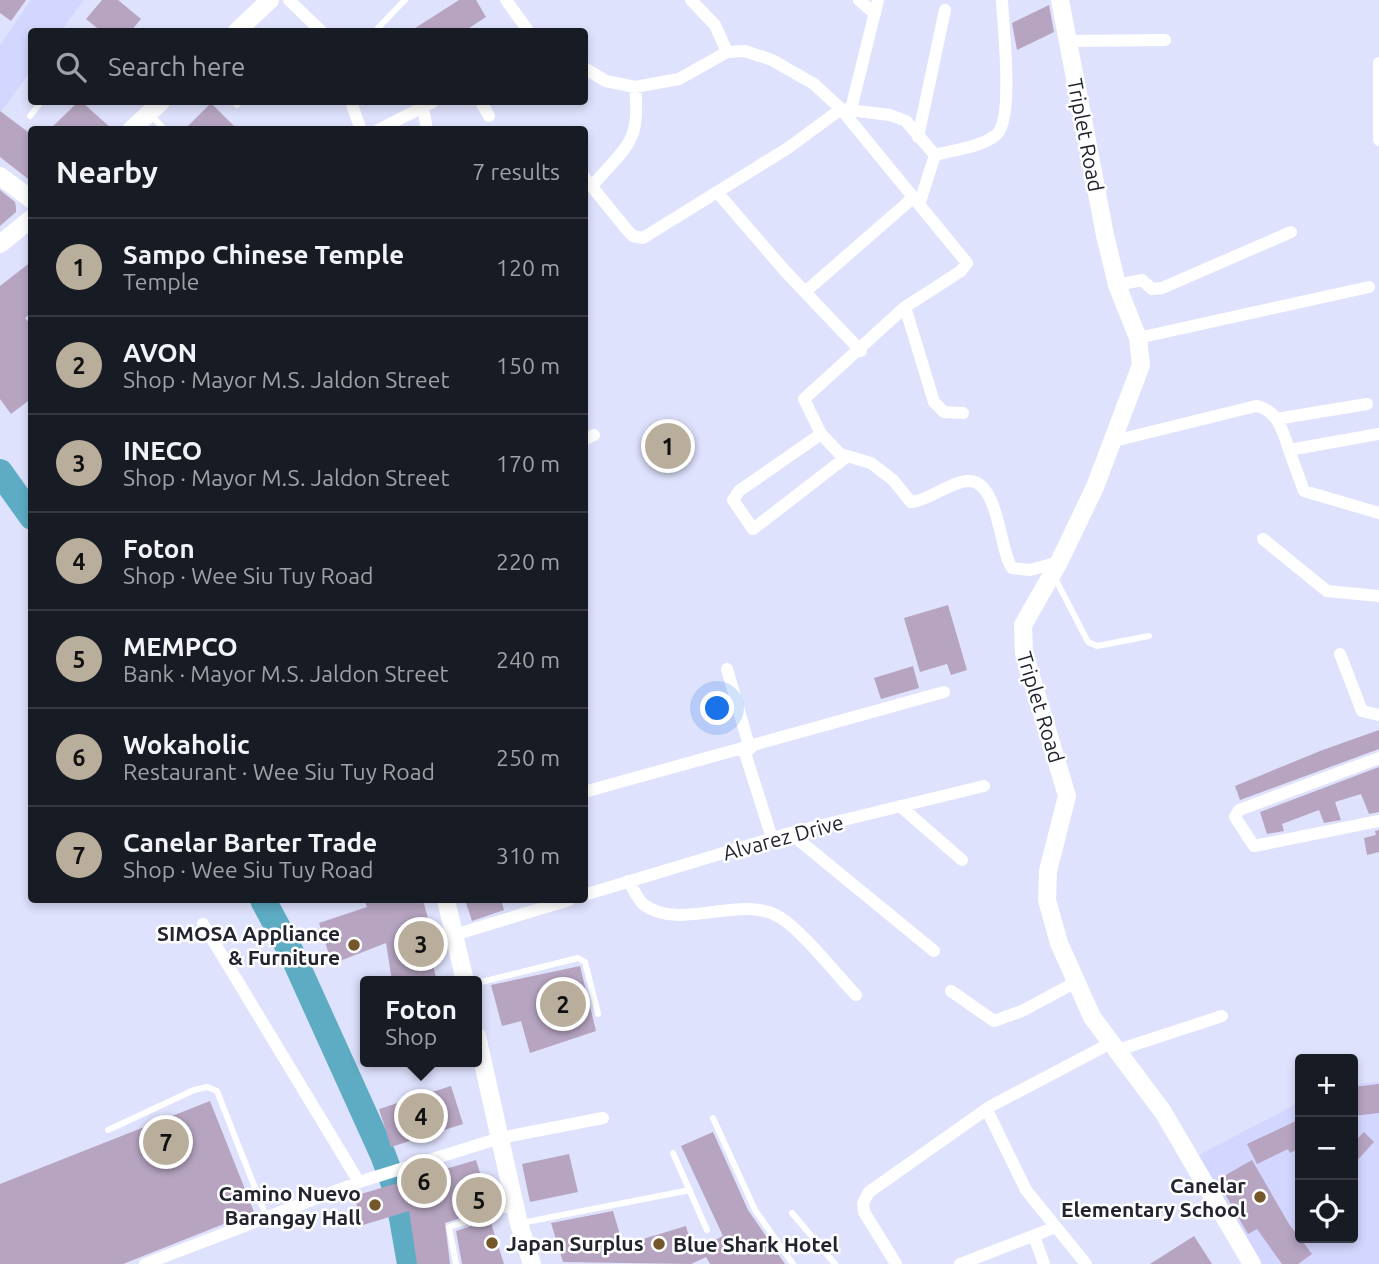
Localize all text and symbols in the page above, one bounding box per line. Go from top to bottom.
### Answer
search box [28,28,588,105]
icon: search [52,48,90,86]
text: Search here [108,52,245,81]
street label: Triplet Road [1063,76,1109,194]
text: Nearby [56,155,158,189]
text: 7 results [472,159,560,184]
text: Sampo Chinese Temple [123,240,404,269]
text: 1 [73,255,85,280]
text: 120 m [496,255,560,280]
text: Temple [123,269,199,294]
text: AVON [123,338,197,367]
text: 2 [73,353,85,378]
text: 150 m [496,353,560,378]
text: Shop · Mayor M.S. Jaldon Street [123,367,450,392]
pin: 1 [645,420,691,472]
text: INECO [123,436,202,465]
text: 3 [73,451,85,476]
text: 170 m [496,451,560,476]
text: Shop · Mayor M.S. Jaldon Street [123,465,450,490]
text: Foton [123,534,195,563]
text: 4 [73,549,85,574]
text: 220 m [496,549,560,574]
text: Shop · Wee Siu Tuy Road [123,563,374,588]
text: MEMPCO [123,632,238,661]
text: 5 [73,647,85,672]
text: 240 m [496,647,560,672]
street label: Triplet Road [1013,649,1069,765]
text: Bank · Mayor M.S. Jaldon Street [123,661,449,686]
your location [700,691,734,725]
text: Wokaholic [123,730,250,759]
text: 6 [73,745,85,770]
text: 250 m [496,745,560,770]
text: Restaurant · Wee Siu Tuy Road [123,759,435,784]
street label: Alvarez Drive [720,809,846,865]
text: Canelar Barter Trade [123,828,377,857]
text: 7 [73,843,85,868]
text: 310 m [496,843,560,868]
text: Shop · Wee Siu Tuy Road [123,857,374,882]
pin: 3 [398,918,444,970]
place label: SIMOSA Appliance & Furniture [157,921,340,969]
marker: SIMOSA Appliance & Furniture [346,937,362,953]
popup [360,976,482,1067]
pin: 2 [540,978,586,1030]
text: Foton [385,995,457,1024]
text: Shop [385,1024,437,1049]
map controls [1295,1054,1358,1243]
button: + [1295,1054,1358,1117]
pin: 4 [398,1090,444,1142]
pin: 7 [143,1116,189,1168]
button: − [1295,1117,1358,1180]
pin: 6 [401,1155,447,1207]
place label: Canelar Elementary School [1061,1173,1246,1221]
pin: 5 [456,1174,502,1226]
button: locate [1295,1180,1358,1243]
place label: Camino Nuevo Barangay Hall [218,1181,361,1229]
marker: Canelar Elementary School [1252,1189,1268,1205]
marker: Camino Nuevo Barangay Hall [367,1197,383,1213]
place label: Japan Surplus [506,1231,644,1255]
place label: Blue Shark Hotel [673,1232,839,1256]
marker: Japan Surplus [484,1235,500,1251]
marker: Blue Shark Hotel [651,1236,667,1252]

